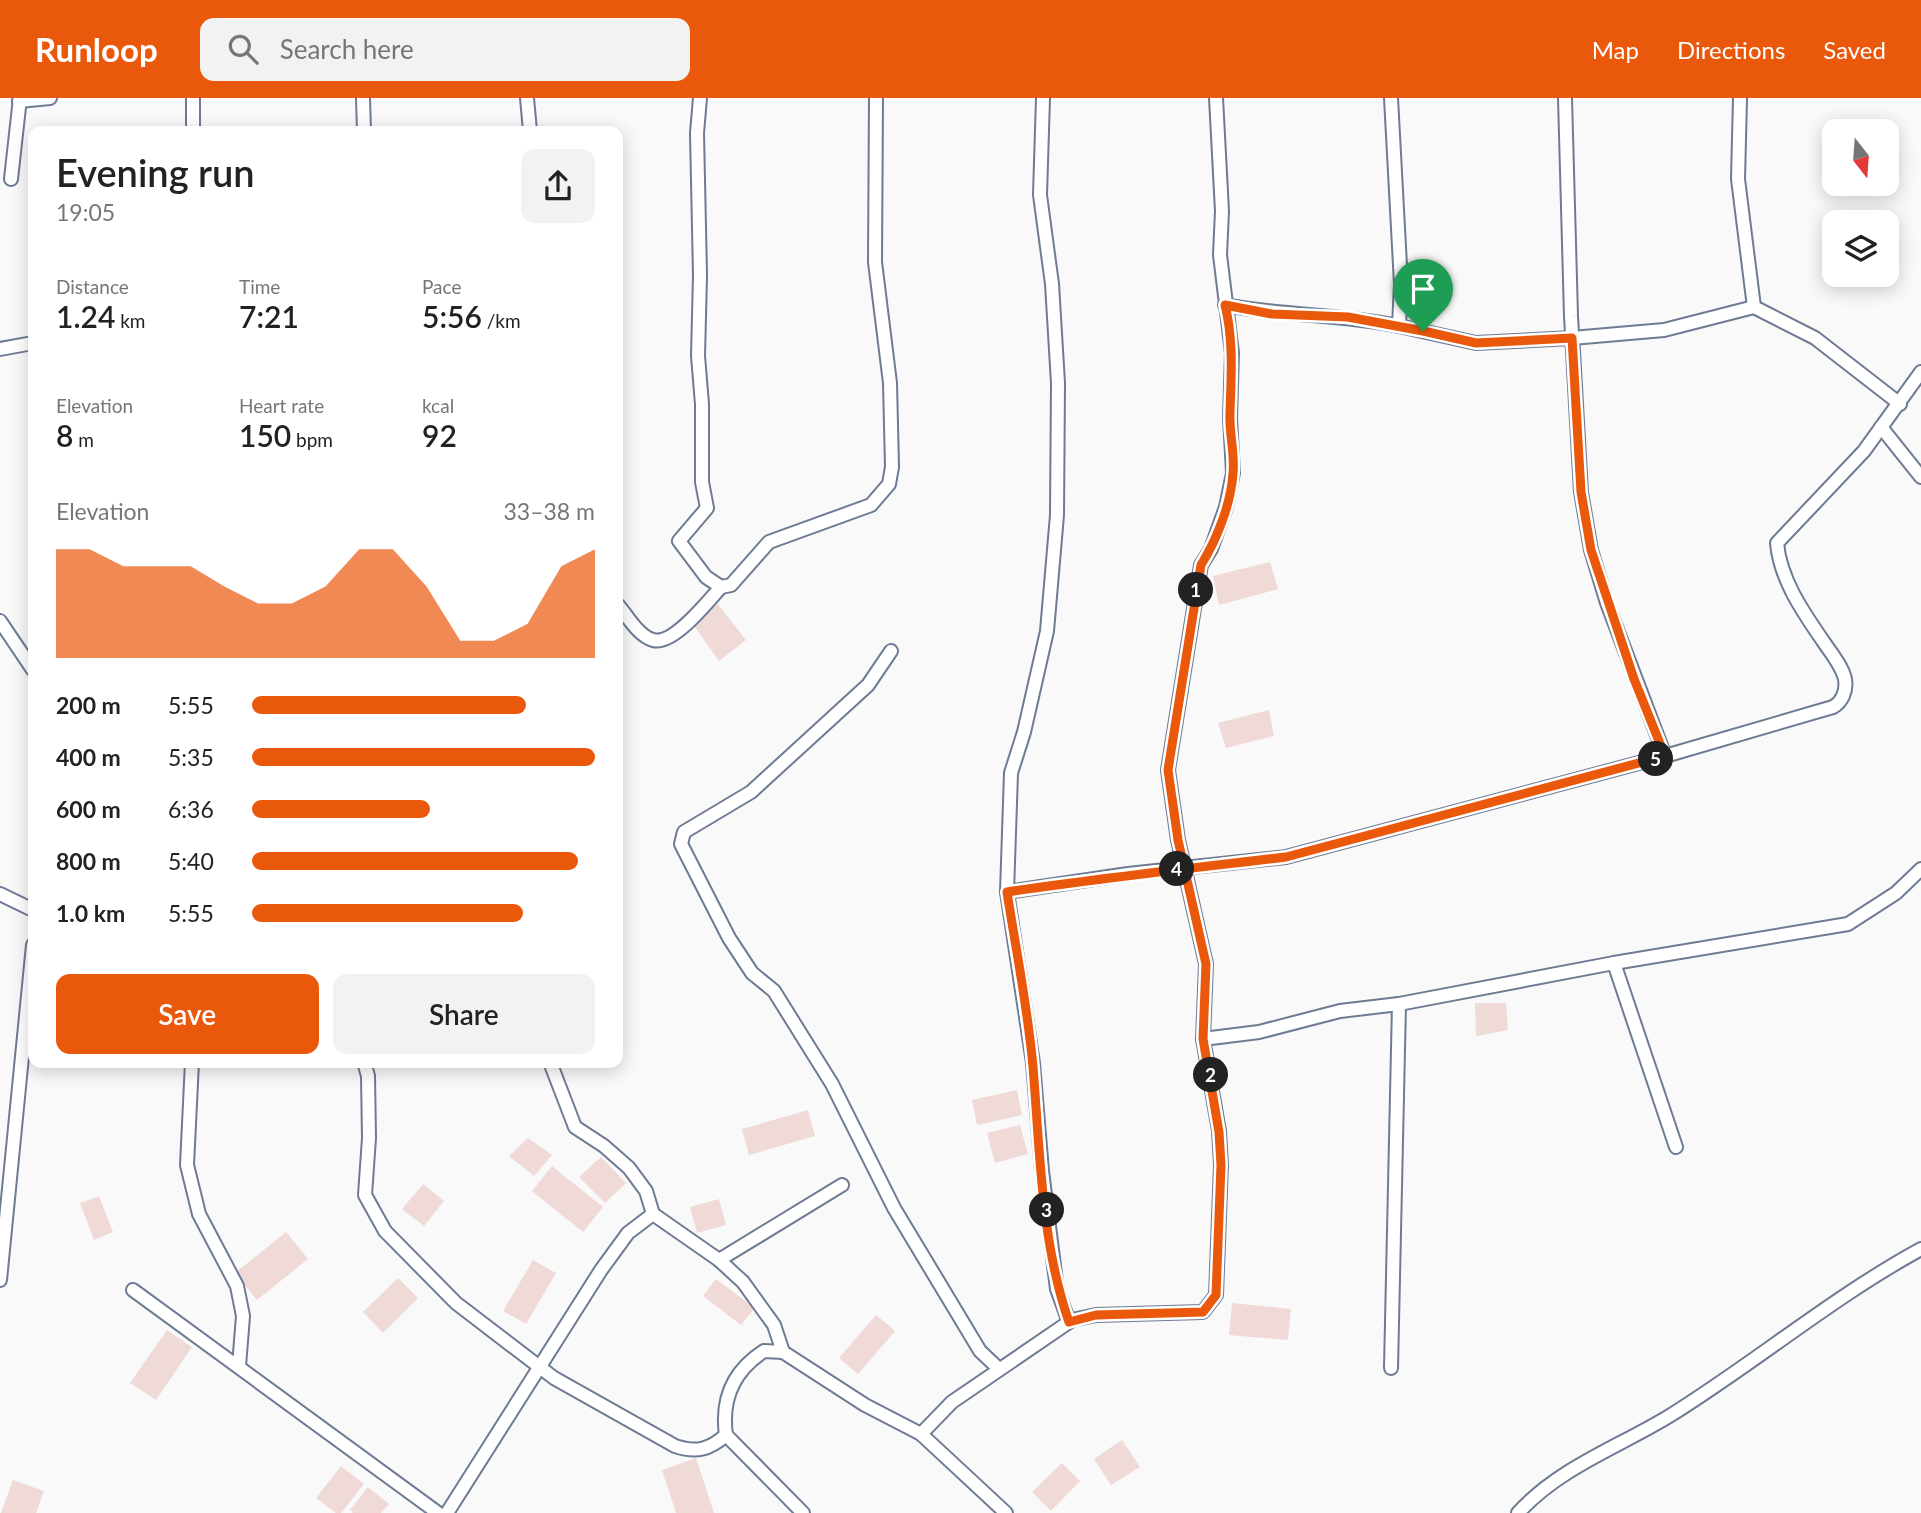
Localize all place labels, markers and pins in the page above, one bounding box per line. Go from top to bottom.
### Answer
pin [1393,259,1453,331]
pin: 1 [1178,573,1214,608]
pin: 5 [1638,742,1674,776]
pin: 4 [1160,852,1194,886]
pin: 2 [1194,1058,1228,1093]
pin: 3 [1030,1192,1064,1228]

